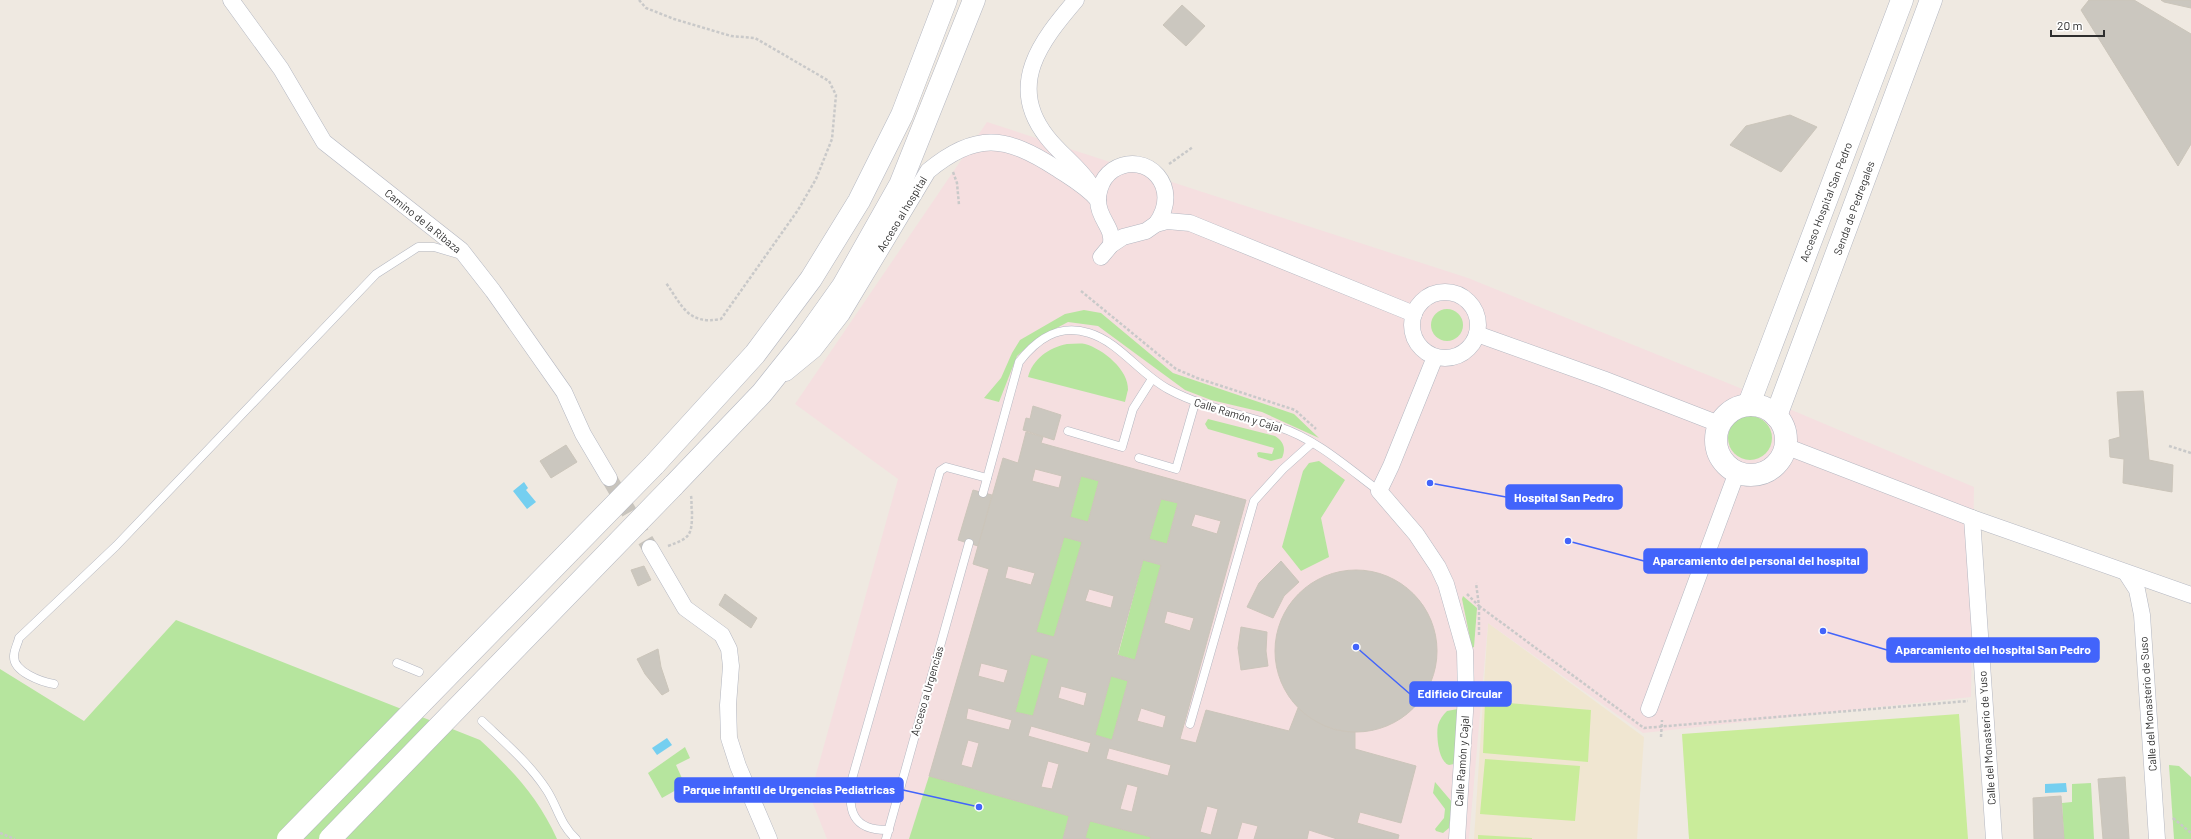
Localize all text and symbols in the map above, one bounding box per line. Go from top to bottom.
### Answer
scale bar [2051,12,2104,38]
text: 20 m [2057,18,2083,32]
street label: Acceso Hospital San Pedro [1797,140,1854,264]
street label: Senda de Pedregales [1830,159,1877,257]
street label: Acceso al hospital [874,174,929,254]
street label: Camino de la Ribaza [383,186,464,255]
street label: Calle Ramón y Cajal [1193,395,1284,434]
callout: Hospital San Pedro [1506,485,1622,509]
text: Hospital San Pedro [1514,490,1614,504]
callout: Aparcamiento del personal del hospital [1644,549,1867,573]
text: Aparcamiento del personal del hospital [1652,553,1860,567]
street label: Calle del Monasterio de Suso [2136,636,2159,772]
callout: Aparcamiento del hospital San Pedro [1887,638,2099,662]
text: Aparcamiento del hospital San Pedro [1895,642,2091,656]
street label: Acceso a Urgencias [907,644,946,737]
street label: Calle del Monasterio de Yuso [1975,670,1998,806]
callout: Edificio Circular [1410,682,1511,706]
text: Edificio Circular [1418,686,1503,700]
street label: Calle Ramón y Cajal [1452,715,1471,807]
callout: Parque infantil de Urgencias Pediatricas [675,778,903,802]
text: Parque infantil de Urgencias Pediatricas [683,782,895,796]

